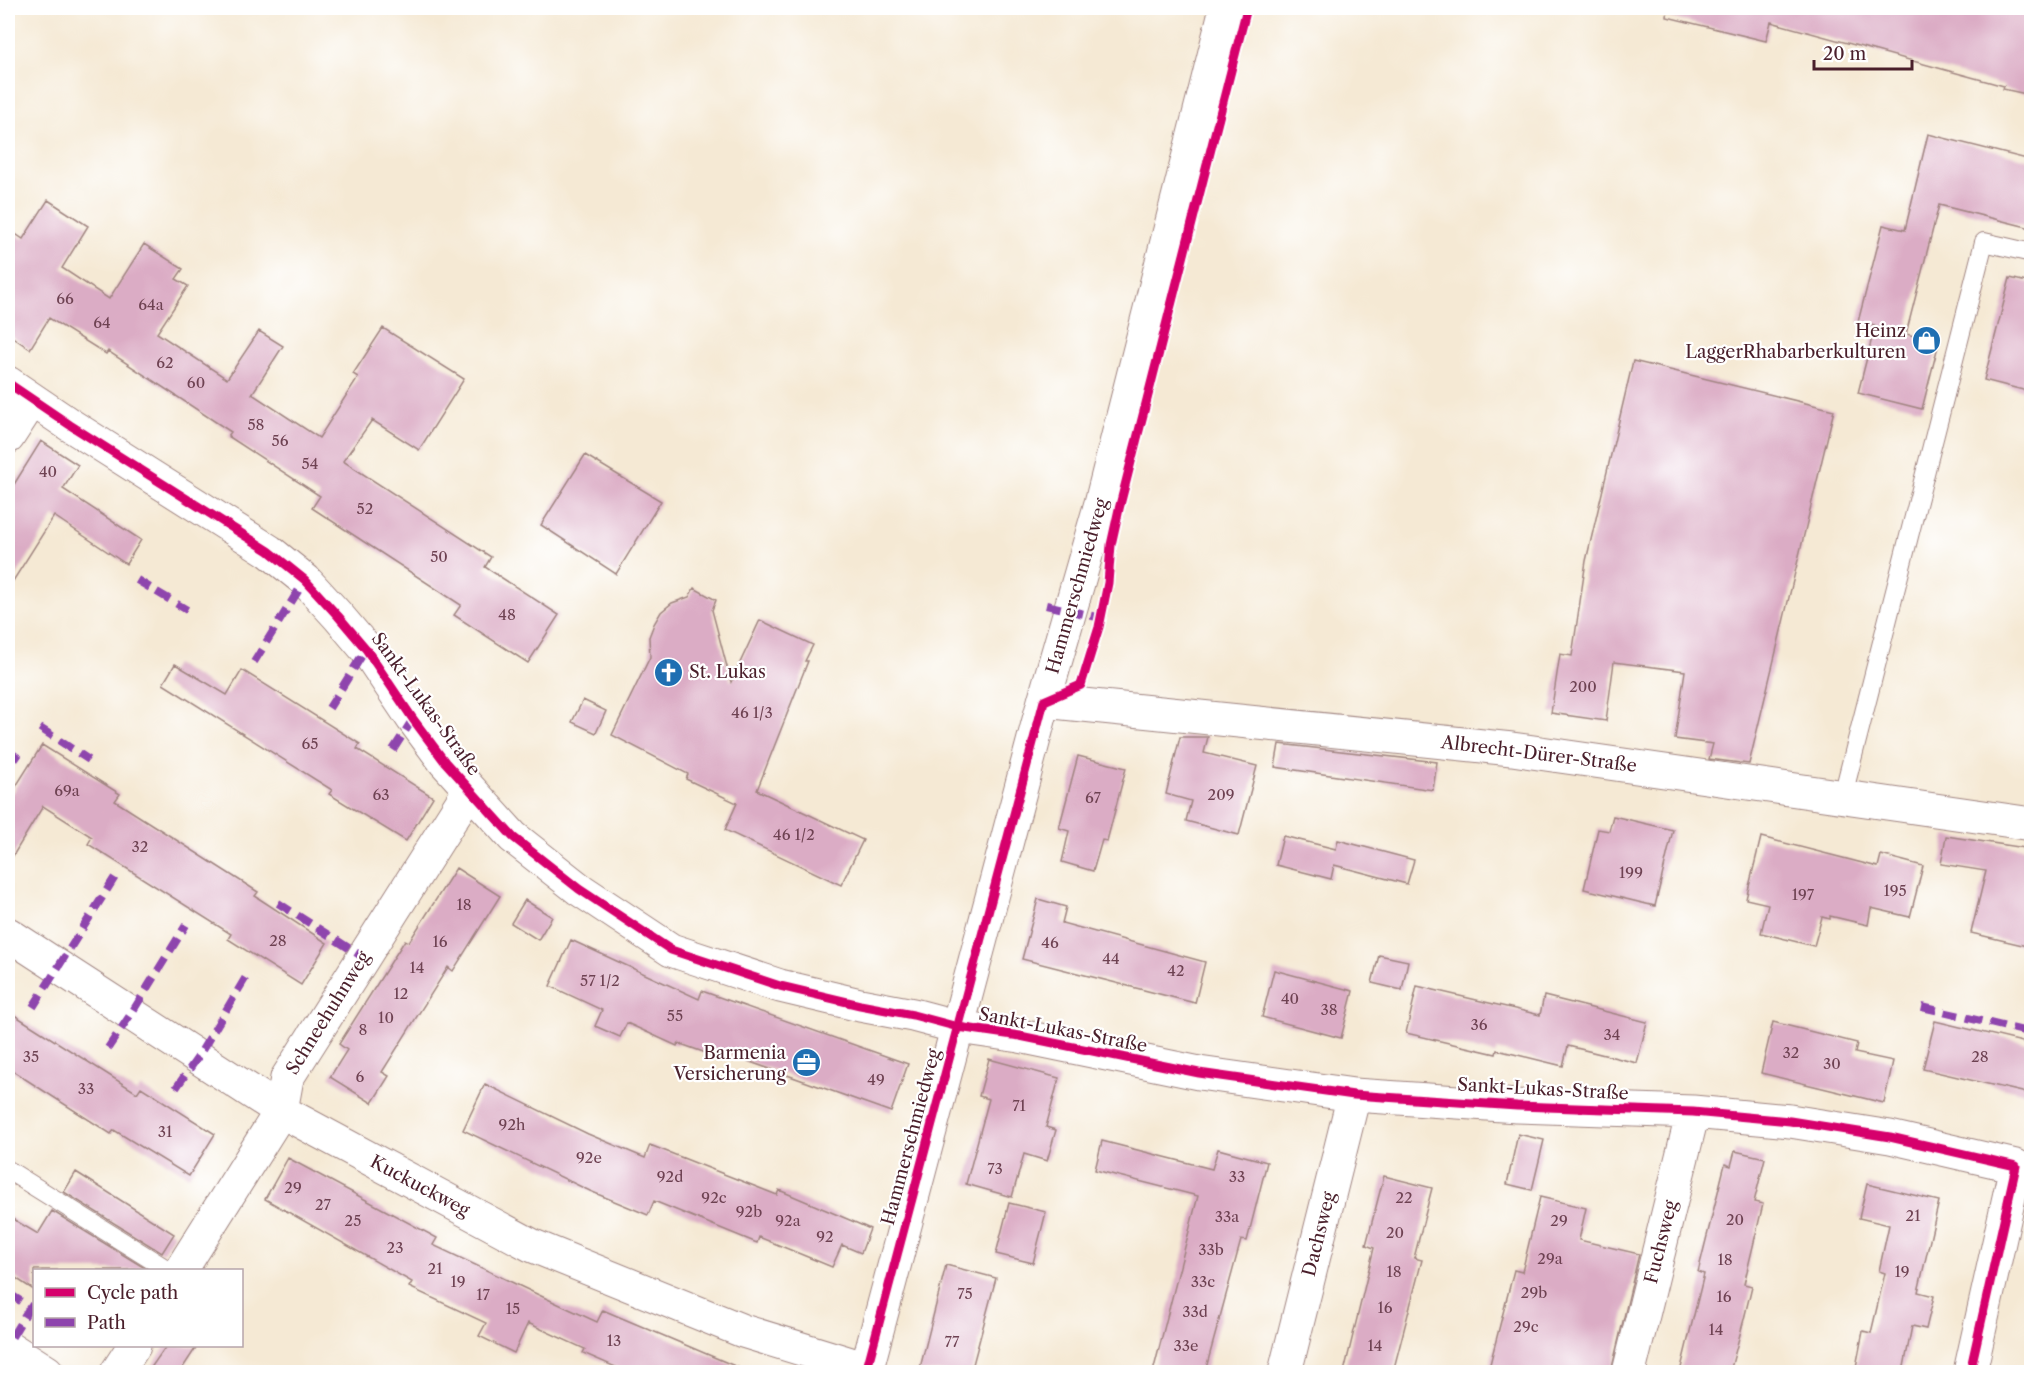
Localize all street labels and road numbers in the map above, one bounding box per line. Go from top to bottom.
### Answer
street label: Hammerschmiedweg [1041,495,1113,676]
street label: Sankt-Lukas-Straße [367,628,485,780]
street label: Albrecht-Dürer-Straße [1439,731,1638,777]
street label: Schneehuhnweg [281,947,375,1079]
street label: Sankt-Lukas-Straße [977,1003,1149,1057]
street label: Hammerschmiedweg [877,1046,945,1228]
street label: Sankt-Lukas-Straße [1457,1074,1629,1104]
street label: Kuckuckweg [367,1151,474,1222]
street label: Dachsweg [1298,1189,1340,1279]
street label: Fuchsweg [1640,1198,1682,1286]

